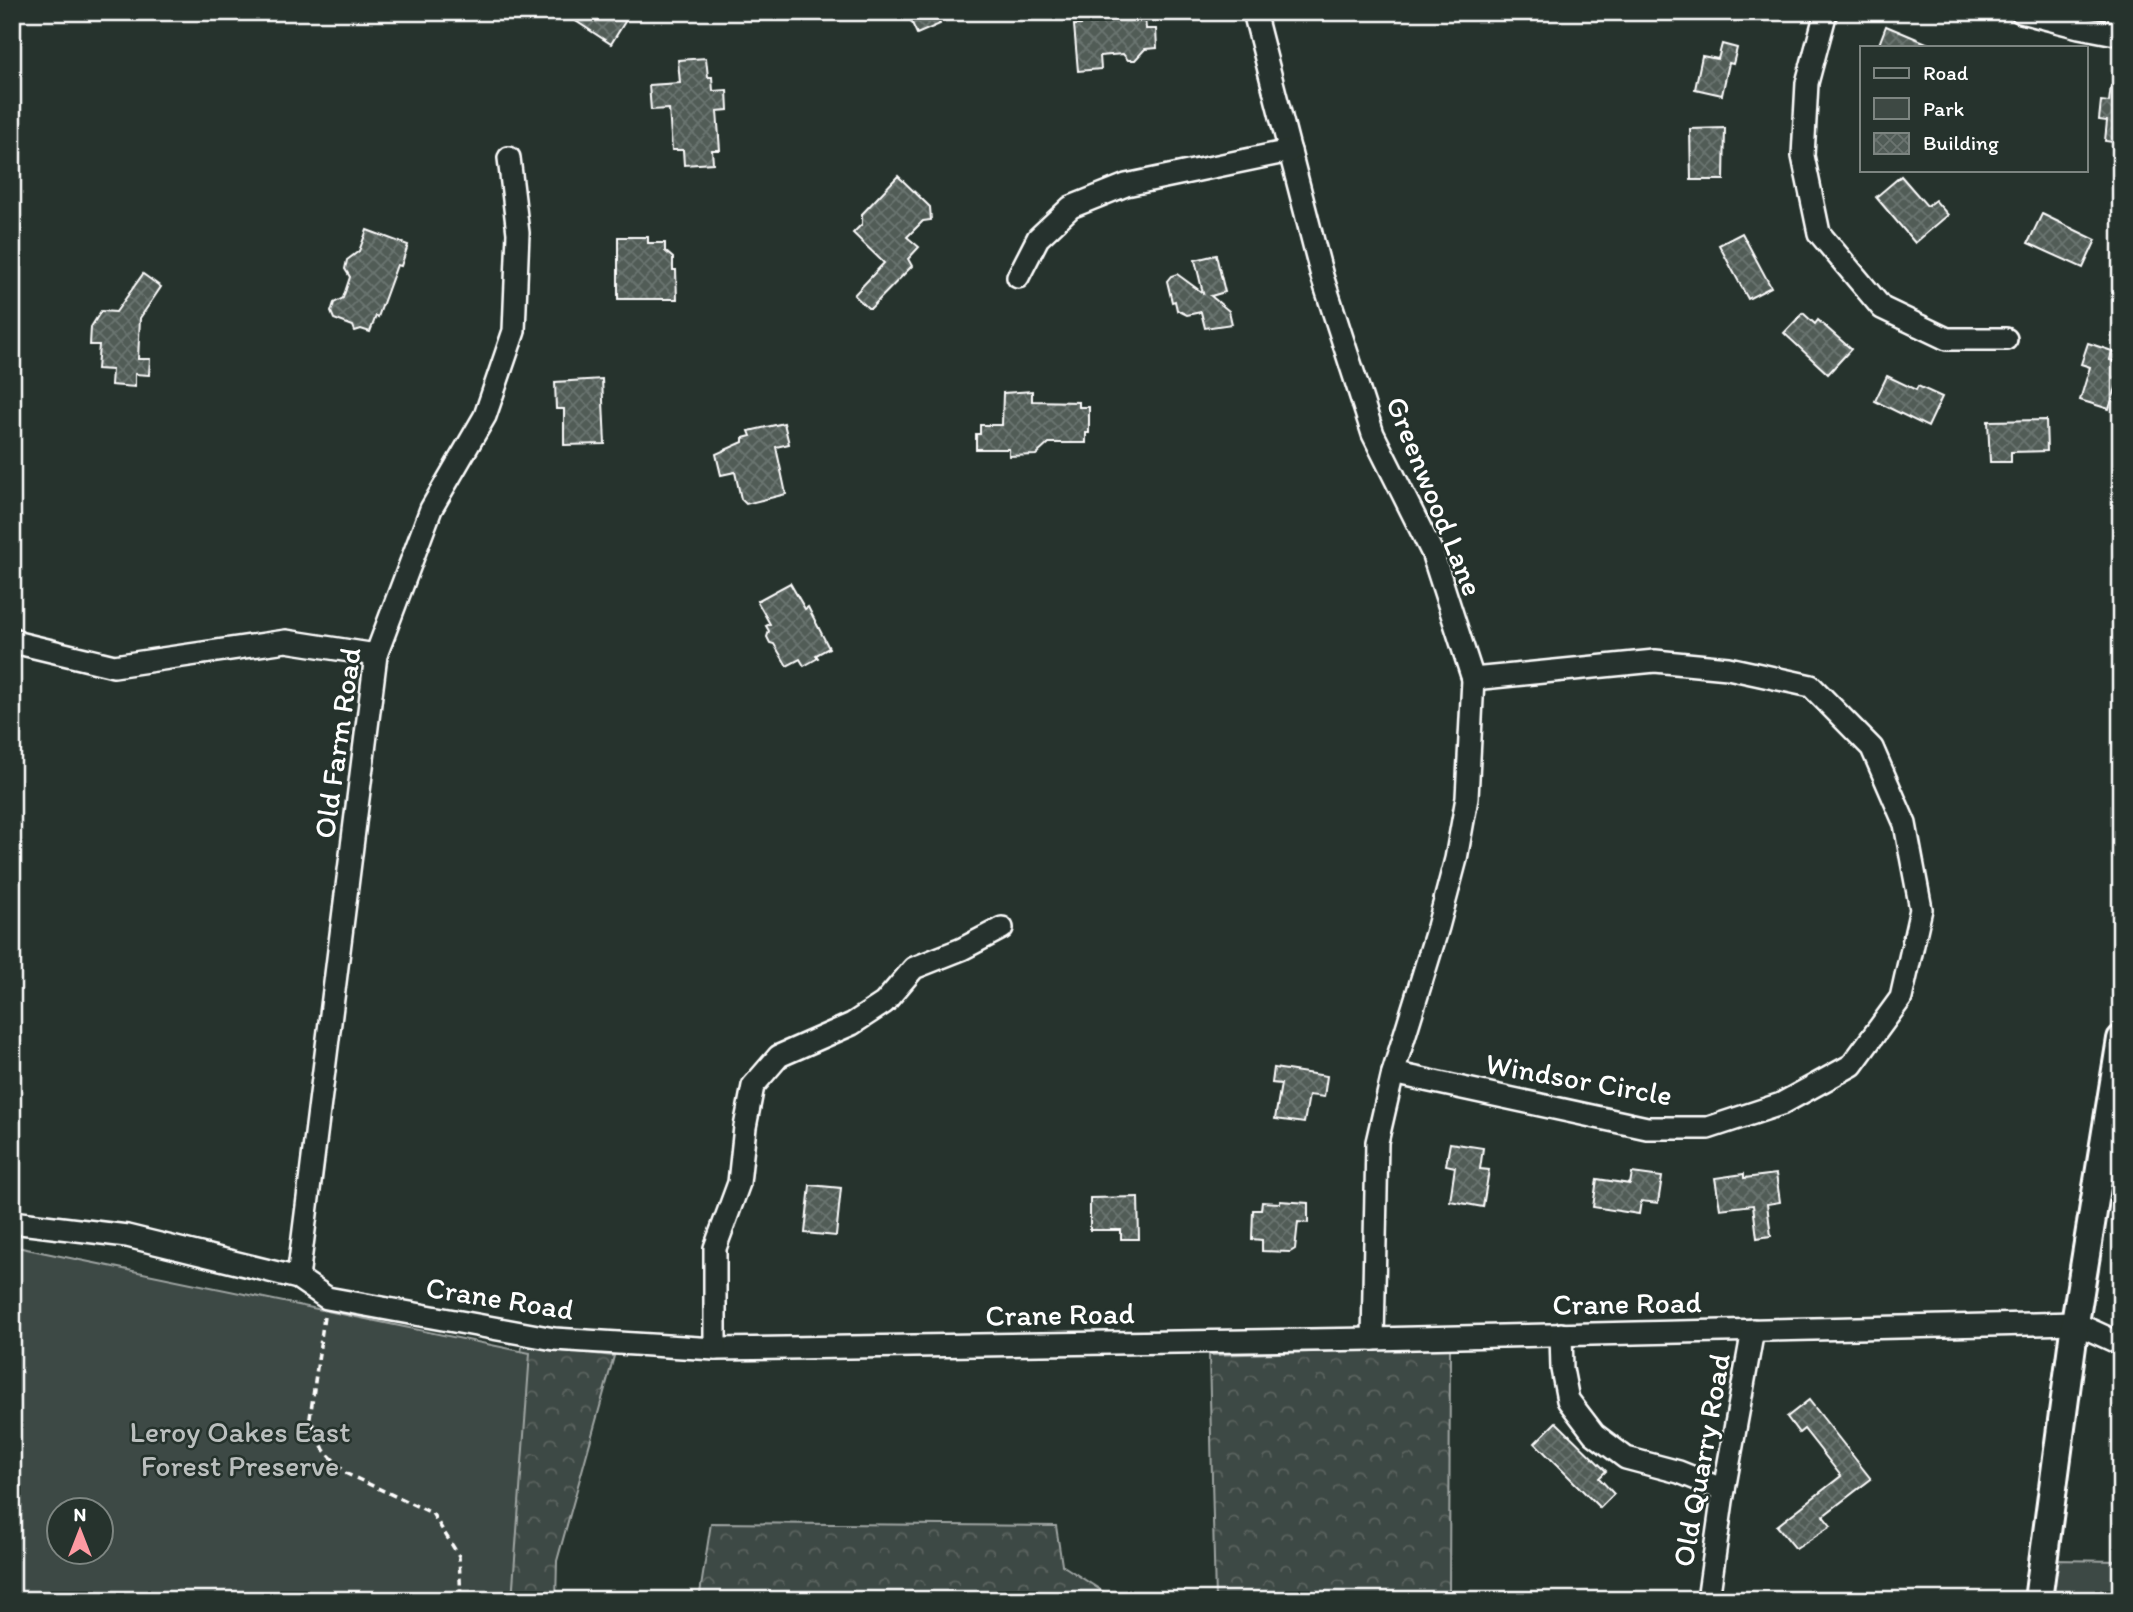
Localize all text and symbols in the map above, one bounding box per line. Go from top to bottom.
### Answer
legend [1860,46,2088,172]
text: Road [1923,60,1969,85]
text: Park [1923,96,1965,121]
text: Building [1923,130,1999,155]
street label: Greenwood Lane [1378,391,1492,601]
street label: Old Farm Road [305,645,369,841]
street label: Windsor Circle [1483,1044,1675,1114]
street label: Crane Road [423,1268,577,1328]
street label: Crane Road [1552,1283,1702,1323]
street label: Crane Road [985,1294,1135,1334]
street label: Old Quarry Road [1664,1350,1738,1570]
park label: Leroy Oakes East Forest Preserve [130,1413,350,1484]
north arrow [46,1496,116,1566]
text: N [74,1503,86,1526]

